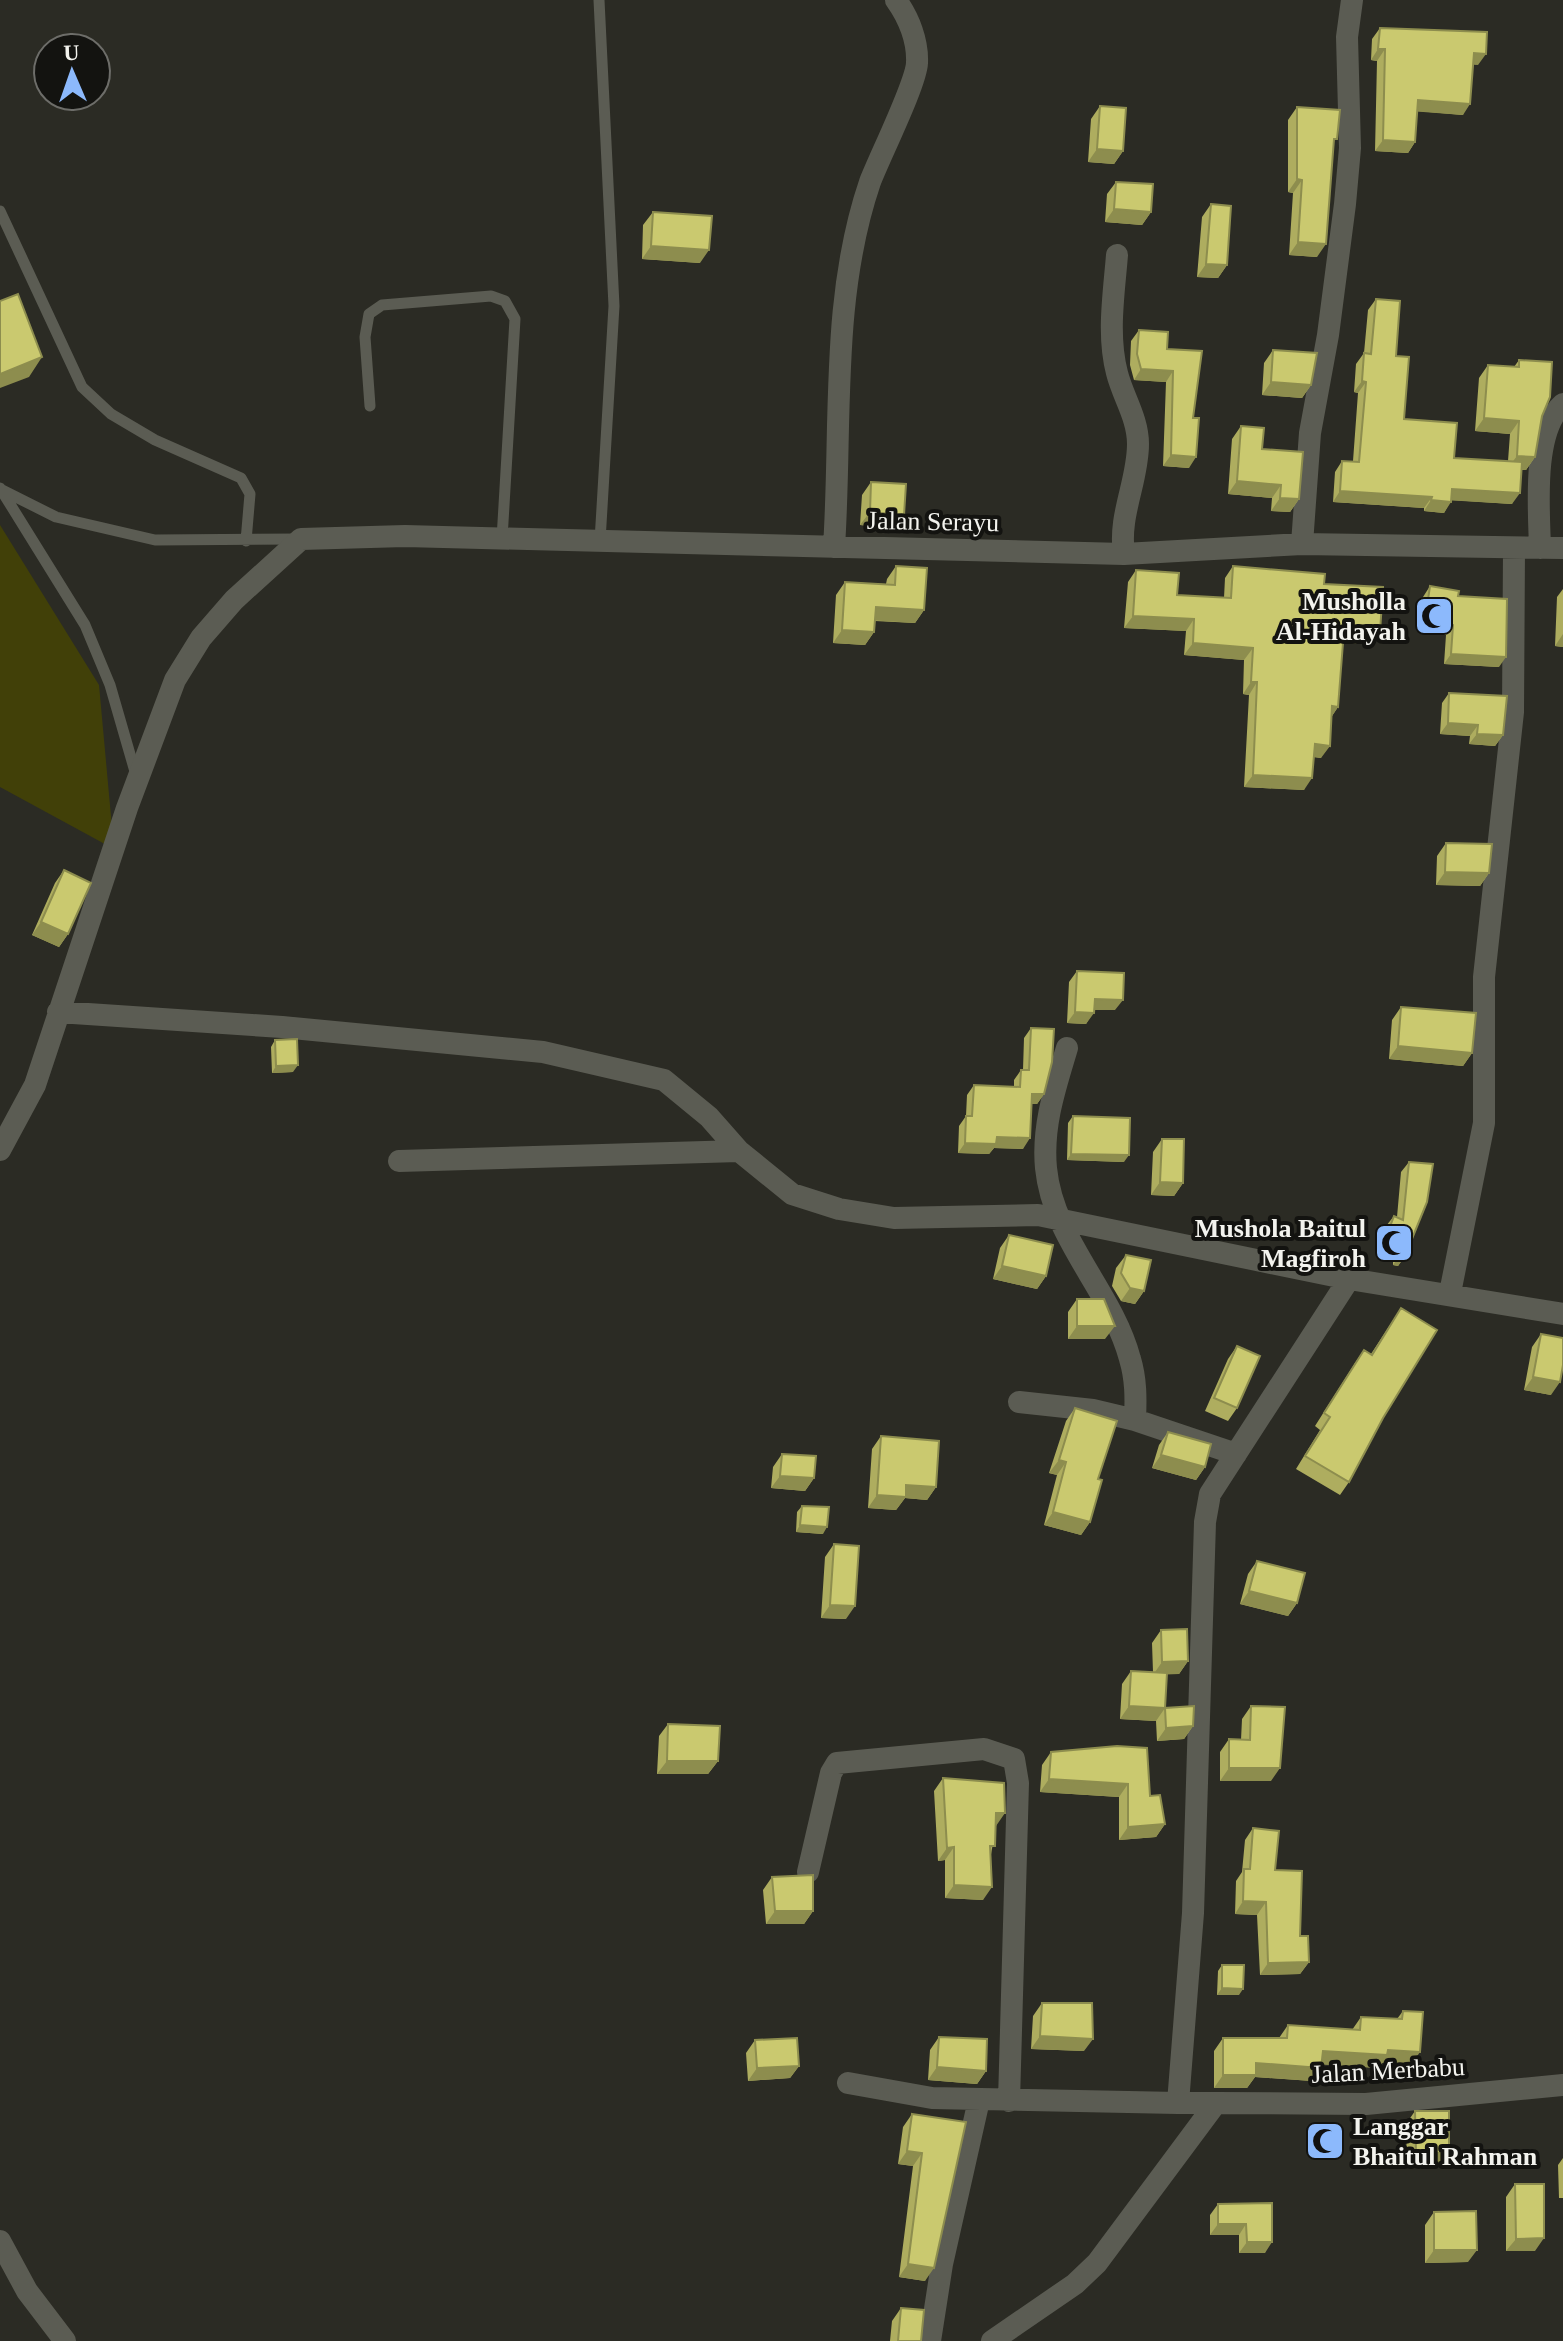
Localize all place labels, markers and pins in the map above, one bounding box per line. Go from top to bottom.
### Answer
place label: Musholla Al-Hidayah [1276,587,1407,646]
mosque icon: Musholla Al-Hidayah [1413,595,1455,637]
place label: Mushola Baitul Magfiroh [1195,1214,1367,1273]
mosque icon: Mushola Baitul Magfiroh [1373,1222,1415,1264]
place label: Langgar Bhaitul Rahman [1353,2112,1538,2171]
mosque icon: Langgar Bhaitul Rahman [1304,2120,1346,2162]

